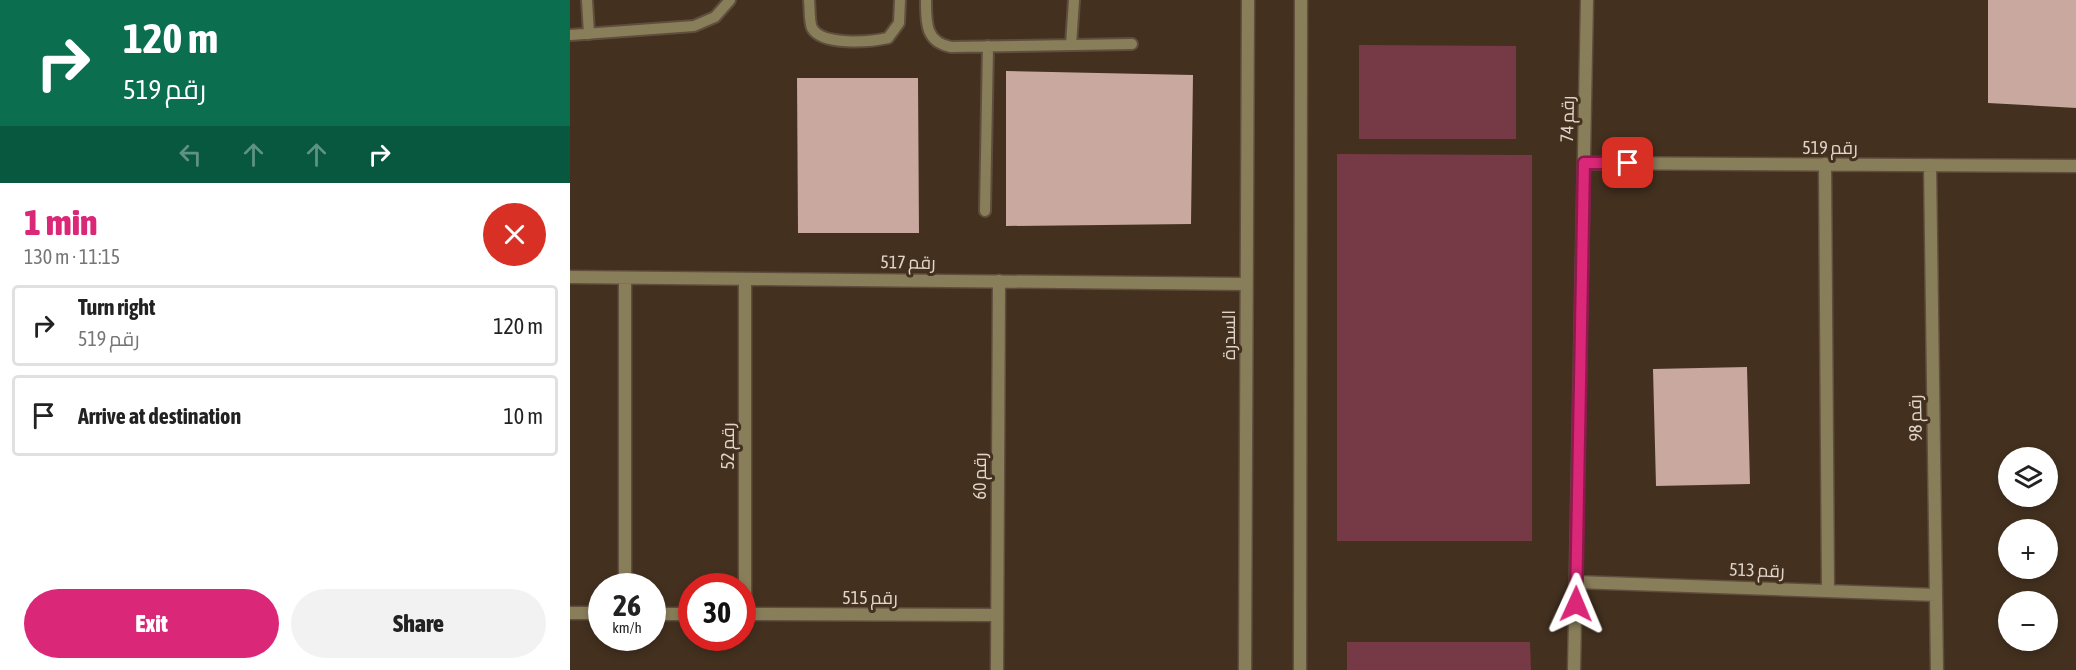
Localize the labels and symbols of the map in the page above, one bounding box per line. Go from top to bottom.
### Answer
street label: رقم 74 [1556,95,1580,143]
pin [1602,137,1653,188]
street label: رقم 519 [1802,137,1858,160]
street label: رقم 517 [880,251,936,275]
street label: السدرة [1218,310,1240,360]
street label: رقم 98 [1904,394,1928,442]
street label: رقم 52 [717,423,740,469]
street label: رقم 60 [969,453,992,499]
street label: رقم 513 [1729,559,1785,583]
position arrow [1544,572,1608,636]
speed limit sign: 30 [678,573,756,651]
street label: رقم 515 [842,587,898,610]

